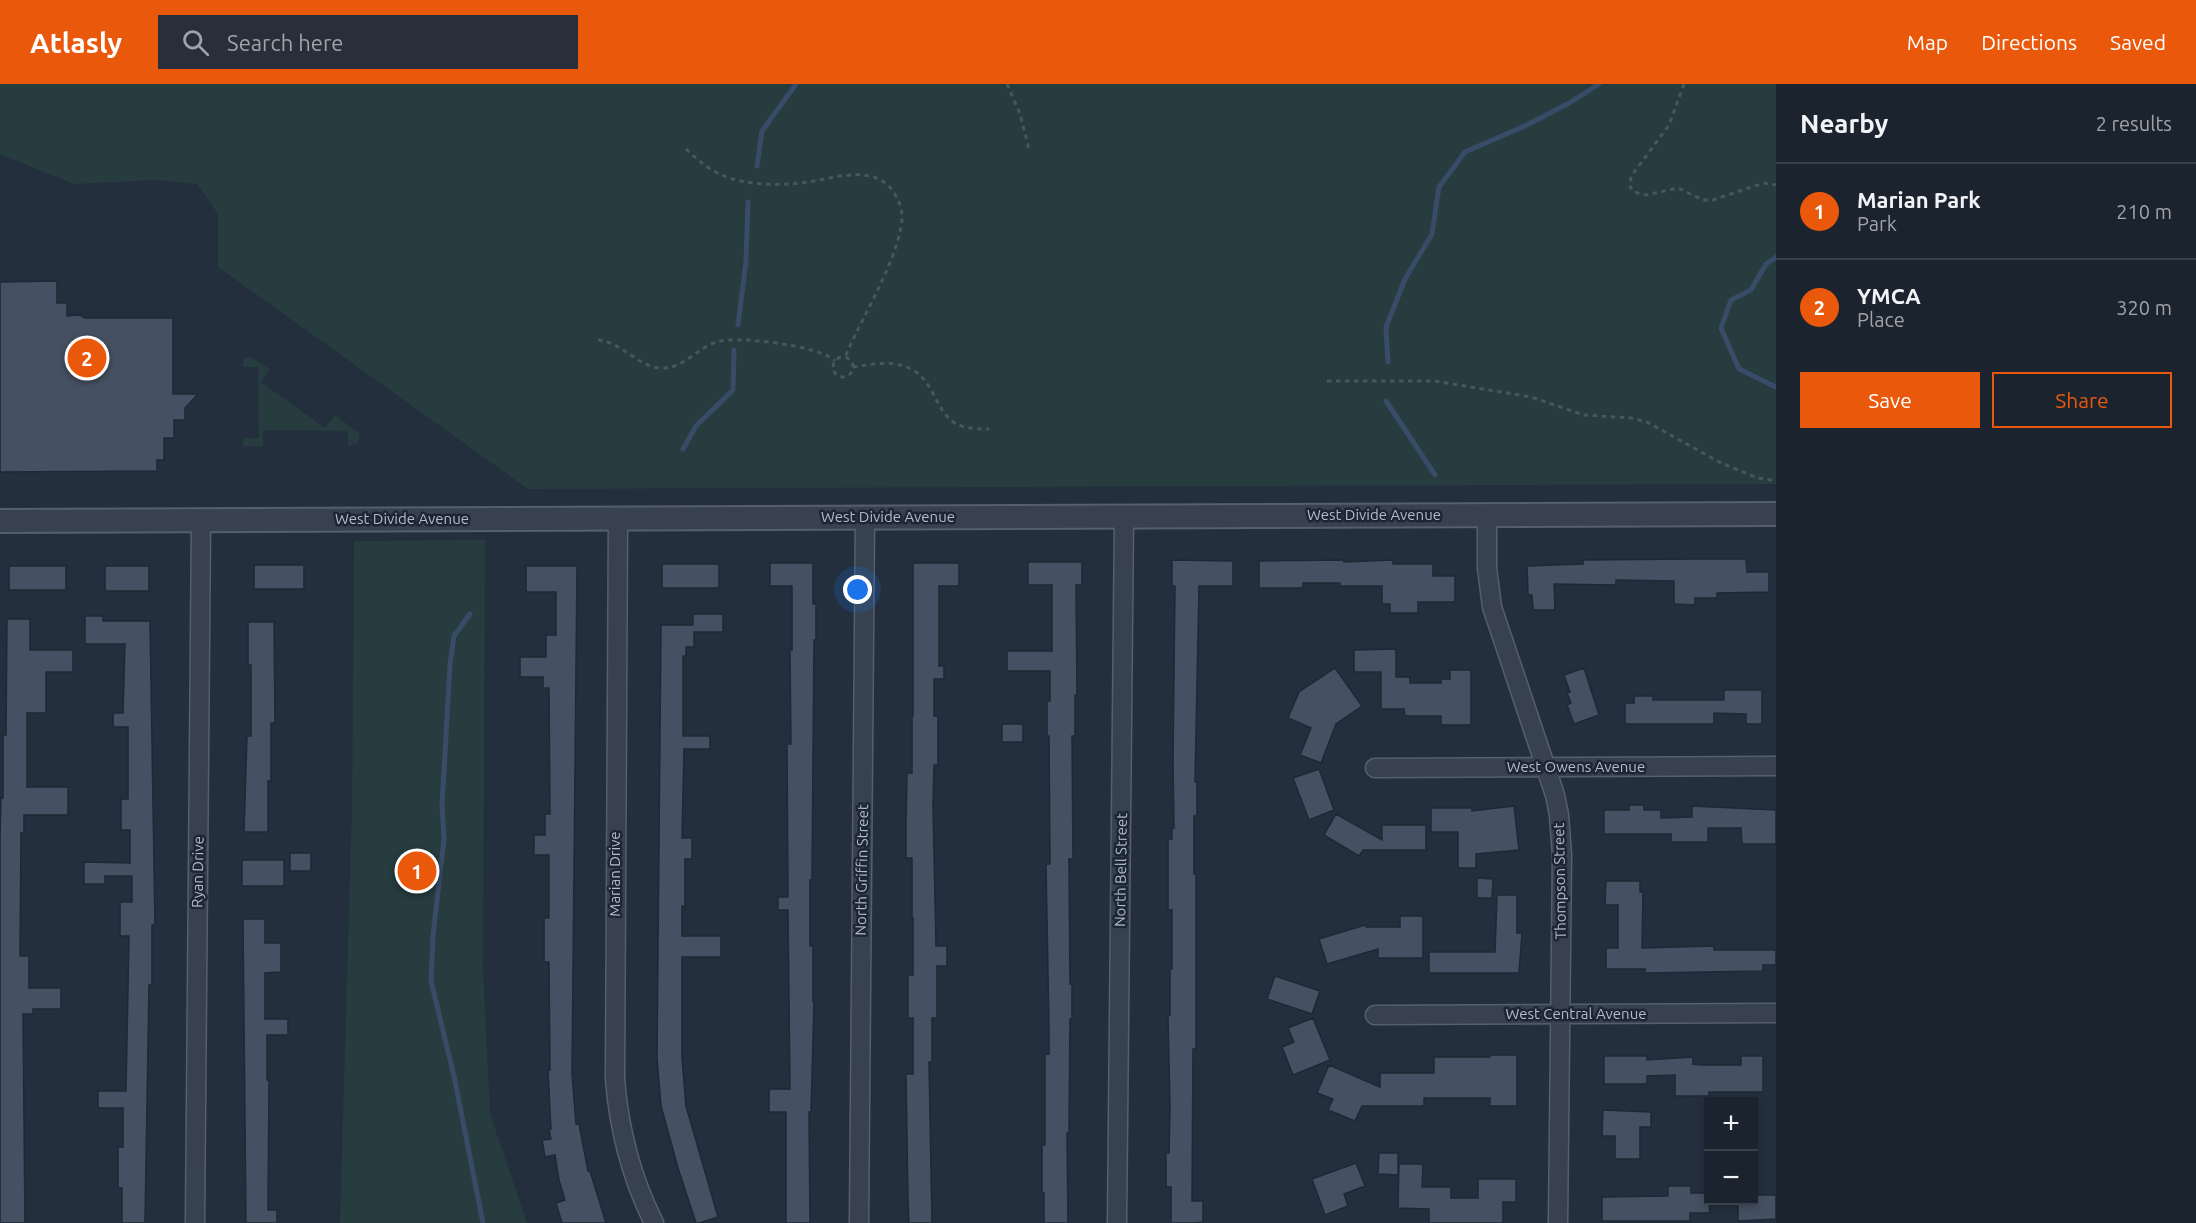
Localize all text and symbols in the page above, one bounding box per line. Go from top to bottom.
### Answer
search box [158,15,578,69]
icon: search [179,26,212,59]
text: Atlasly [30,27,122,58]
text: Search here [227,30,343,55]
text: Map [1907,30,1948,54]
text: Directions [1981,30,2077,54]
text: Saved [2110,30,2166,54]
text: Nearby [1800,109,1888,138]
text: 2 results [2096,112,2172,135]
text: Marian Park [1857,187,1981,212]
text: 1 [1814,200,1825,223]
text: 210 m [2116,200,2172,223]
text: Park [1857,212,1897,235]
text: YMCA [1857,283,1921,308]
text: 2 [1814,296,1825,319]
text: 320 m [2116,296,2172,319]
text: Place [1857,308,1905,331]
pin: 2 [68,336,106,380]
button: Save [1800,372,1980,428]
button: Share [1992,372,2172,428]
street label: West Divide Avenue [1307,506,1441,523]
street label: West Divide Avenue [821,508,955,525]
street label: West Divide Avenue [335,510,469,527]
your location [843,575,872,604]
street label: West Owens Avenue [1507,758,1645,775]
street label: North Griffin Street [852,804,871,936]
street label: North Bell Street [1111,813,1130,927]
street label: Thompson Street [1550,822,1569,939]
street label: Marian Drive [606,831,623,917]
street label: Ryan Drive [188,836,207,908]
pin: 1 [398,848,436,894]
street label: West Central Avenue [1506,1005,1646,1022]
map controls [1704,1097,1758,1205]
button: + [1704,1097,1758,1151]
button: − [1704,1151,1758,1205]

